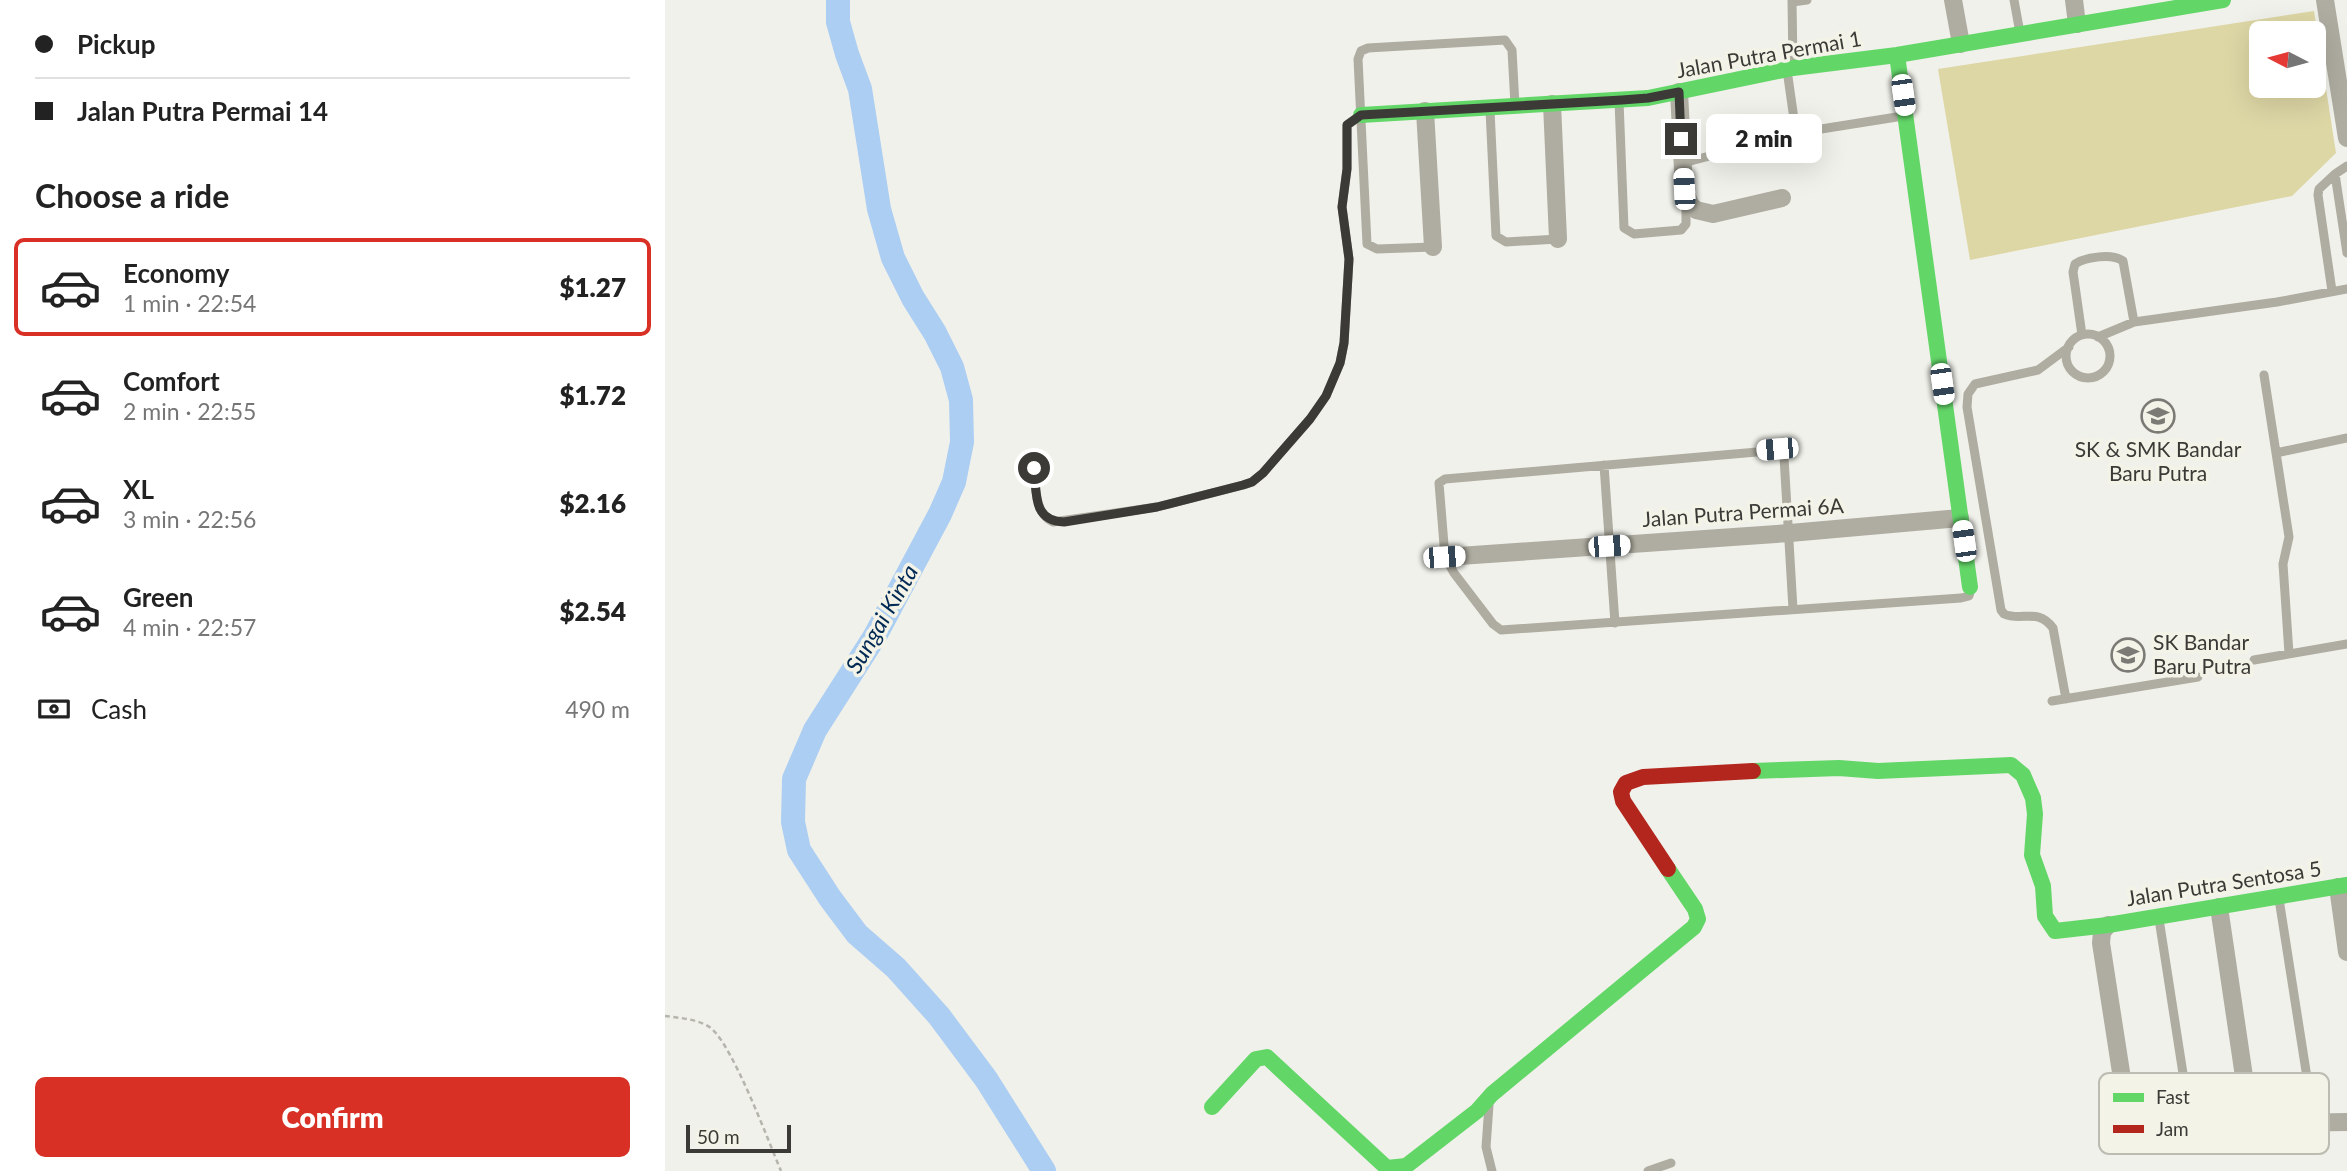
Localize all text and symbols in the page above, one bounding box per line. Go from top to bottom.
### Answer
north arrow [2249,21,2326,98]
map controls [2249,21,2326,98]
street label: Jalan Putra Permai 1 [1674,25,1863,82]
text: Pickup [77,28,156,60]
car [1890,73,1917,117]
text: Jalan Putra Permai 14 [77,95,328,127]
callout: 2 min [1705,114,1821,164]
route end [1665,123,1697,155]
text: 2 min [1735,124,1793,152]
car [1673,167,1696,211]
text: Choose a ride [35,176,229,215]
icon: car [39,256,102,319]
text: Economy [123,257,229,289]
text: $1.27 [559,271,626,303]
text: 1 min · 22:54 [123,289,256,317]
car [1929,362,1956,406]
icon: car [39,364,102,427]
text: Comfort [123,365,220,397]
text: $1.72 [559,379,626,411]
text: 2 min · 22:55 [123,397,256,425]
school or university icon: SK & SMK Bandar Baru Putra [2139,397,2177,435]
place label: SK & SMK Bandar Baru Putra [2075,436,2242,485]
car [1756,437,1799,461]
route start [1018,452,1050,484]
icon: car [39,472,102,535]
text: XL [123,473,154,505]
text: $2.16 [559,487,626,519]
street label: Jalan Putra Permai 6A [1641,492,1845,531]
text: 3 min · 22:56 [123,505,256,533]
car [1951,519,1978,563]
car [1588,534,1631,558]
car [1423,545,1466,569]
water label: Sungai Kinta [839,559,923,678]
icon: car [39,580,102,643]
text: Green [123,581,193,613]
text: $2.54 [559,595,626,627]
text: 4 min · 22:57 [123,613,256,641]
place label: SK Bandar Baru Putra [2153,629,2251,678]
school or university icon: SK Bandar Baru Putra [2109,636,2147,674]
icon: cash [35,690,73,728]
text: Cash [91,693,147,725]
text: 490 m [565,695,630,723]
street label: Jalan Putra Sentosa 5 [2125,855,2323,910]
legend [2099,1073,2329,1154]
button: Confirm [35,1077,630,1157]
text: Fast [2156,1085,2190,1108]
text: Jam [2156,1117,2189,1140]
scale bar [686,1122,791,1154]
text: 50 m [697,1125,740,1148]

